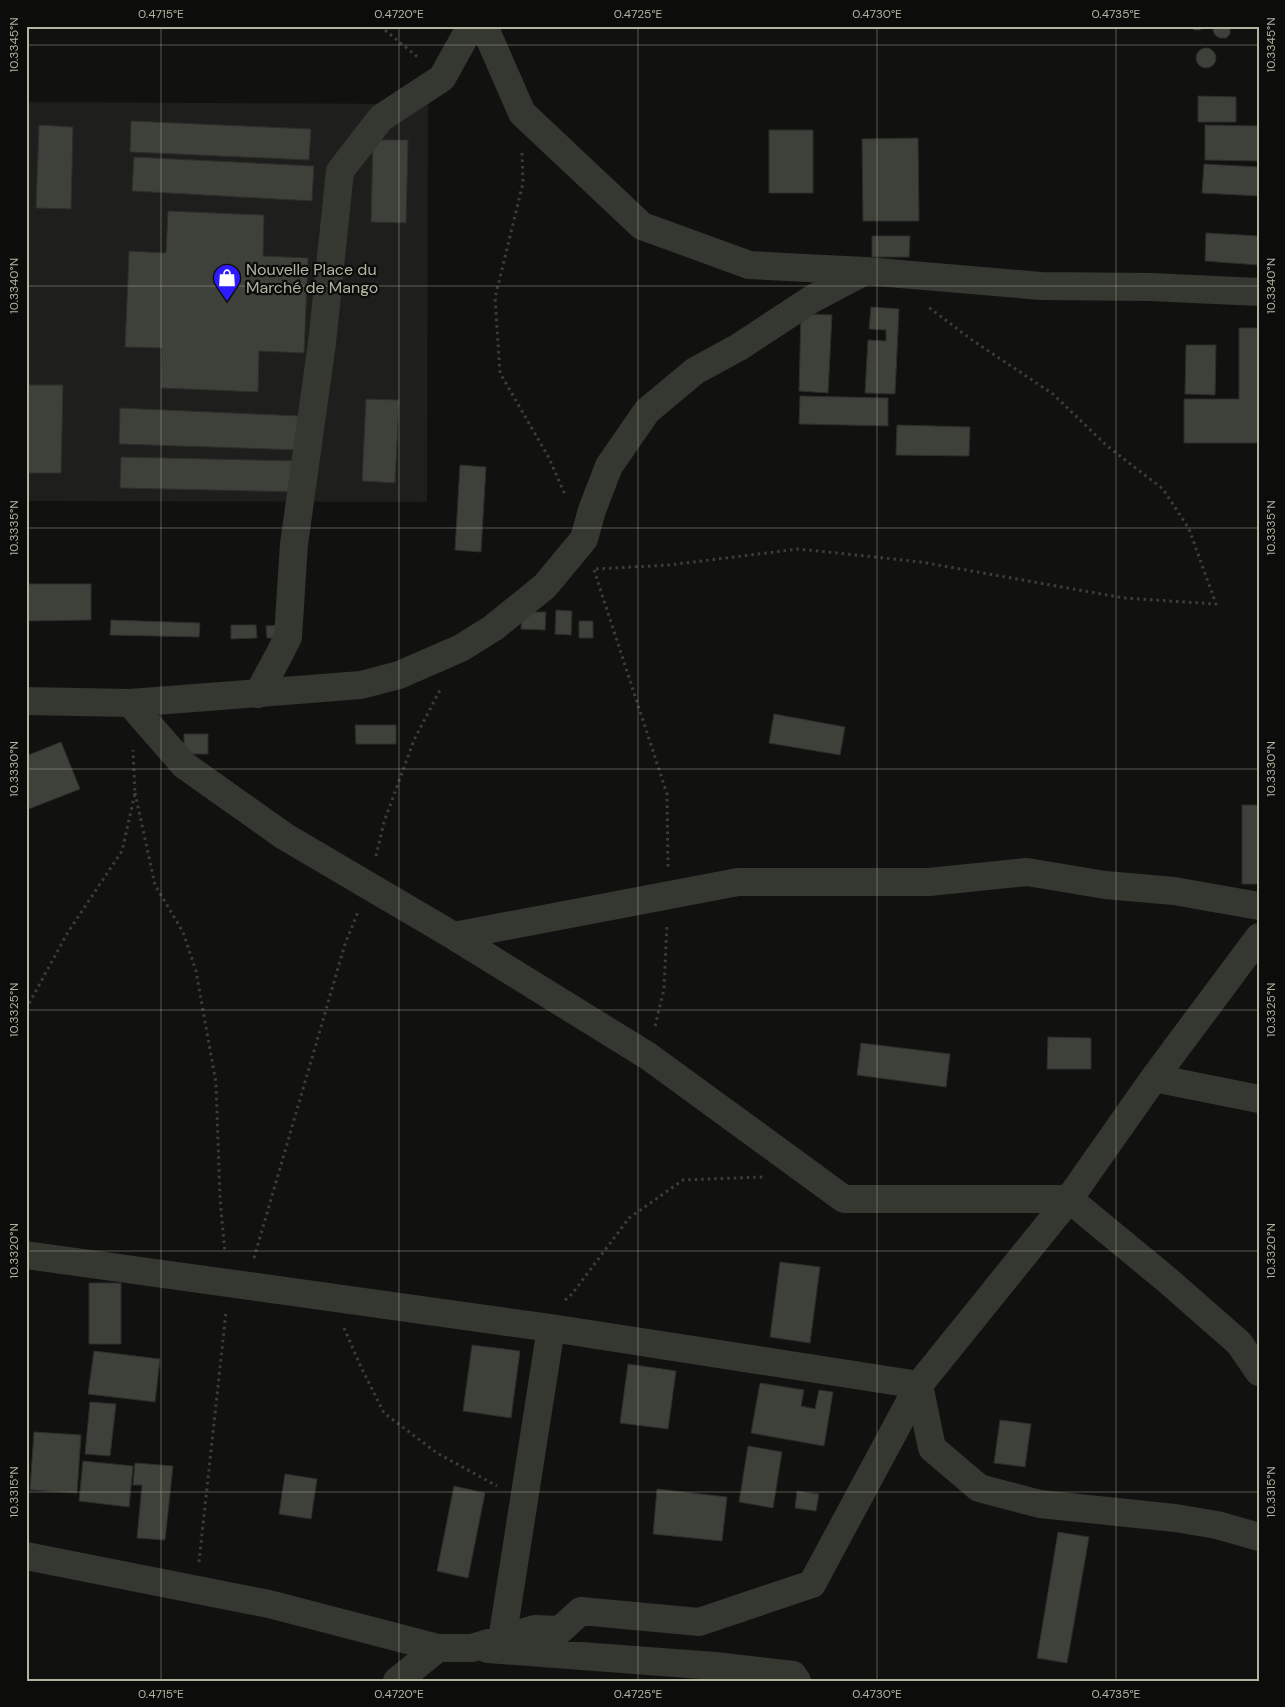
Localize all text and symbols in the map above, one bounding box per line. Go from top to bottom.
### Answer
text: 0.4715°E [138,6,184,22]
text: 0.4720°E [374,6,424,22]
text: 0.4725°E [614,6,663,22]
text: 0.4730°E [852,6,902,22]
text: 0.4735°E [1092,6,1141,22]
text: 10.3345°N [6,17,22,73]
text: 10.3345°N [1263,17,1279,73]
text: 10.3340°N [6,258,22,314]
text: 10.3340°N [1263,258,1279,314]
place label: Nouvelle Place du Marché de Mango [246,259,378,298]
shop icon: Nouvelle Place du Marché de Mango [212,263,242,302]
text: 10.3335°N [6,501,22,555]
text: 10.3335°N [1263,501,1279,555]
text: 10.3330°N [6,741,22,797]
text: 10.3330°N [1263,741,1279,797]
text: 10.3325°N [6,983,22,1037]
text: 10.3325°N [1263,983,1279,1037]
text: 10.3320°N [6,1223,22,1279]
text: 10.3320°N [1263,1223,1279,1279]
text: 10.3315°N [6,1466,22,1518]
text: 10.3315°N [1263,1466,1279,1518]
text: 0.4715°E [138,1686,184,1702]
text: 0.4720°E [374,1686,424,1702]
text: 0.4725°E [614,1686,663,1702]
text: 0.4730°E [852,1686,902,1702]
text: 0.4735°E [1092,1686,1141,1702]

